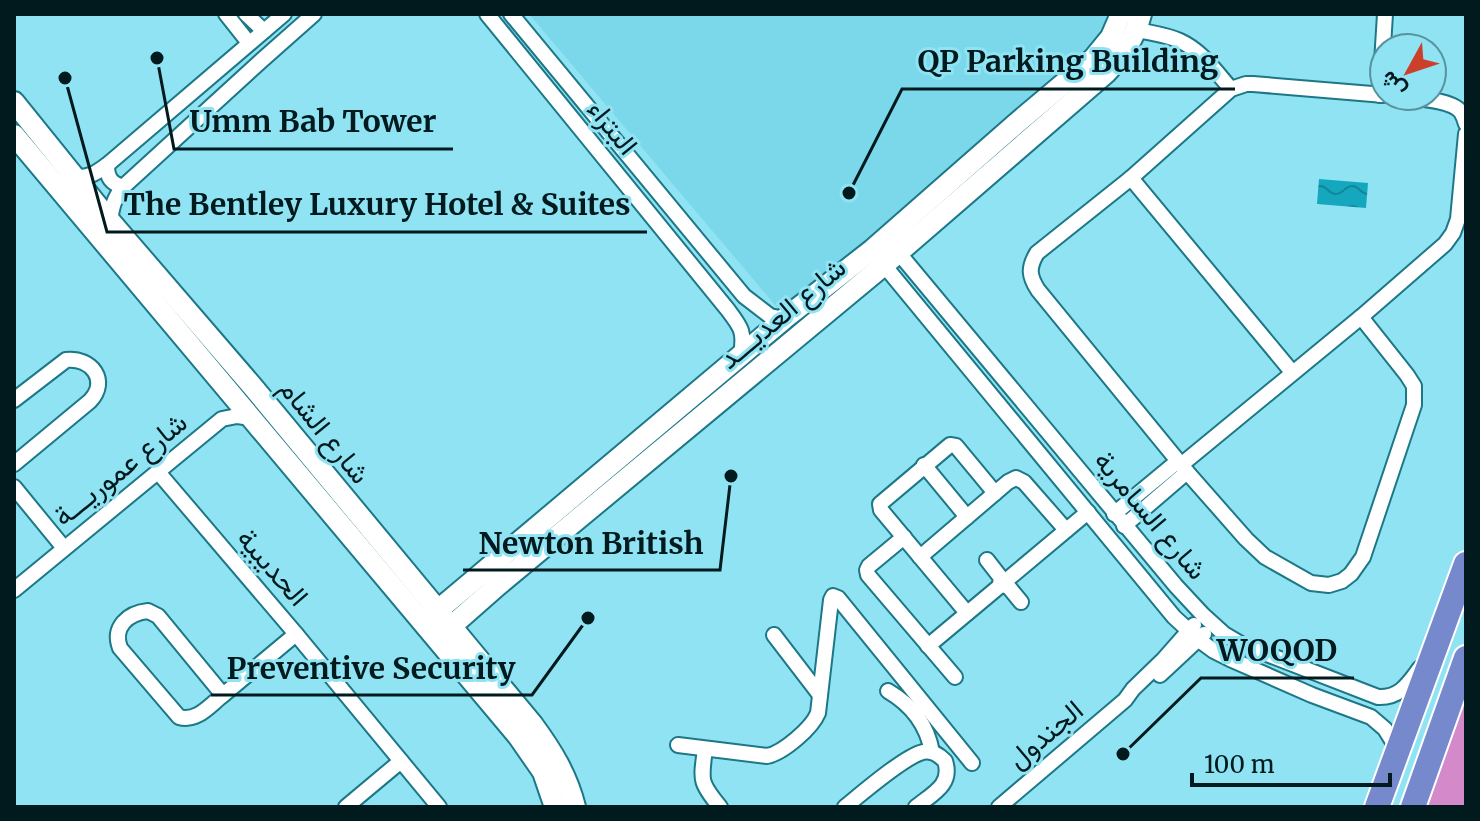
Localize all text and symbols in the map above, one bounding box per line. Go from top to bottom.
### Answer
north arrow [1368,32,1448,112]
callout: QP Parking Building [902,35,1235,89]
text: QP Parking Building [917,42,1219,80]
text: ش [1373,66,1412,104]
street label: البتراء [580,92,646,162]
callout: Umm Bab Tower [174,95,453,149]
text: Umm Bab Tower [190,102,436,140]
callout: The Bentley Luxury Hotel & Suites [107,178,647,232]
text: The Bentley Luxury Hotel & Suites [123,185,631,223]
street label: شارع العديـــد [711,249,854,377]
street label: شارع الشام [271,371,378,492]
street label: شارع عموريـــة [46,404,195,535]
street label: شارع السامرية [1086,443,1215,588]
callout: Newton British [463,516,720,570]
street label: الحديبية [229,521,317,613]
text: Newton British [479,524,703,562]
callout: WOQOD [1201,624,1354,678]
text: WOQOD [1216,631,1337,669]
callout: Preventive Security [211,641,532,695]
text: Preventive Security [226,649,516,687]
street label: الجندول [1000,692,1090,776]
scale bar [1192,737,1390,787]
text: 100 m [1204,749,1275,780]

